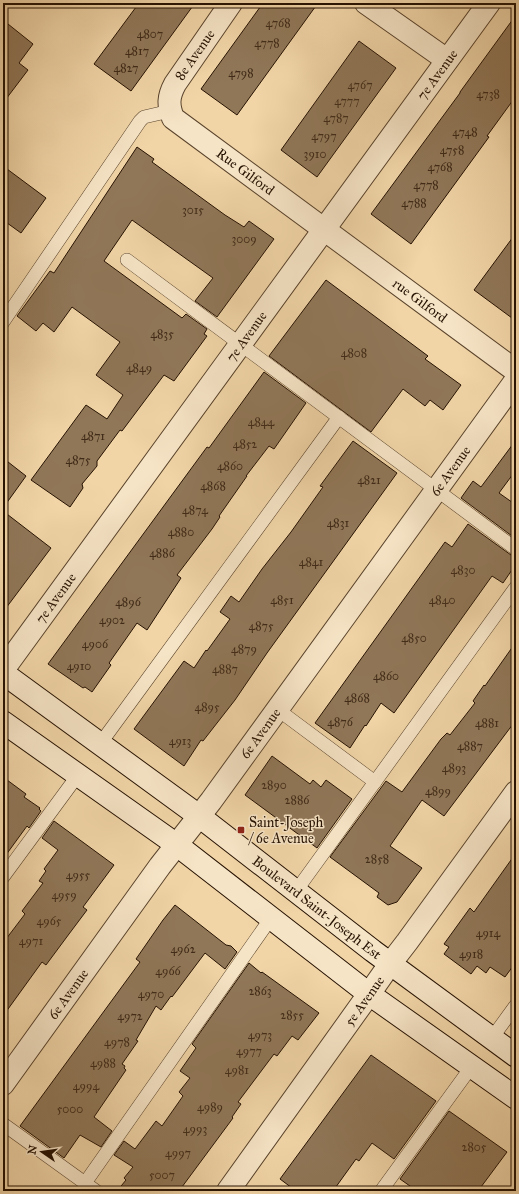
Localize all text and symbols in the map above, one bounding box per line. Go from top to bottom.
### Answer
house number: 4768 [265,16,291,30]
street label: 8e Avenue [171,26,219,84]
house number: 4807 [137,27,163,41]
house number: 4778 [254,36,280,50]
house number: 4817 [125,44,149,58]
street label: 7e Avenue [413,46,461,103]
house number: 4827 [113,61,139,75]
house number: 4798 [228,66,254,80]
house number: 4767 [347,78,373,92]
house number: 4738 [476,87,500,101]
house number: 4777 [334,94,360,108]
house number: 4787 [323,111,349,125]
house number: 4748 [452,125,478,139]
house number: 4797 [311,129,337,143]
house number: 4758 [440,143,464,157]
street label: Rue Gilford [213,144,278,198]
house number: 3910 [304,147,326,161]
house number: 4768 [427,160,453,174]
house number: 4778 [413,178,439,192]
house number: 4788 [401,196,427,210]
house number: 3015 [182,203,204,217]
house number: 3009 [231,232,257,246]
street label: rue Gilford [390,275,451,326]
street label: 7e Avenue [222,307,270,365]
house number: 4835 [150,327,174,341]
house number: 4808 [341,346,367,360]
house number: 4849 [126,361,152,375]
house number: 4844 [248,415,275,429]
house number: 4871 [81,429,105,443]
house number: 4852 [233,437,257,451]
street label: 6e Avenue [426,442,474,499]
house number: 4875 [65,453,91,467]
house number: 4860 [217,459,243,473]
house number: 4821 [357,473,381,487]
house number: 4868 [200,479,226,493]
house number: 4874 [182,503,208,517]
house number: 4831 [327,516,350,530]
house number: 4880 [168,525,194,539]
house number: 4886 [149,546,176,560]
house number: 4841 [299,555,324,569]
house number: 4830 [451,563,475,577]
street label: 7e Avenue [31,569,80,627]
house number: 4851 [270,593,294,607]
house number: 4840 [429,593,455,607]
house number: 4896 [115,595,142,609]
house number: 4902 [99,613,125,627]
house number: 4875 [248,619,274,633]
house number: 4850 [401,631,427,645]
house number: 4906 [82,637,109,651]
house number: 4879 [231,642,257,656]
house number: 4910 [67,659,91,673]
house number: 4887 [212,662,238,676]
house number: 4860 [373,669,399,683]
house number: 4868 [344,691,370,705]
house number: 4895 [194,700,220,714]
street label: 6e Avenue [236,705,284,762]
house number: 4876 [327,715,354,729]
house number: 4881 [475,716,499,730]
house number: 4913 [169,734,191,748]
house number: 4887 [457,739,483,753]
house number: 4893 [442,761,466,775]
house number: 2890 [261,778,287,792]
house number: 4899 [425,784,451,798]
house number: 2886 [285,793,310,807]
place label: Saint-Joseph / 6e Avenue [248,814,323,847]
marker: Saint-Joseph / 6e Avenue [236,825,246,835]
street label: Boulevard Saint-Joseph Est [249,852,385,963]
house number: 2858 [365,852,389,866]
house number: 4955 [66,868,91,882]
house number: 4959 [51,888,77,902]
house number: 4965 [37,914,62,928]
house number: 4914 [476,926,501,940]
house number: 4971 [19,934,43,948]
house number: 4962 [170,942,196,956]
house number: 4918 [459,947,483,961]
house number: 4966 [155,964,182,978]
street label: 6e Avenue [44,965,92,1022]
street label: 5e Avenue [341,972,388,1029]
house number: 2863 [248,984,272,998]
house number: 4970 [138,987,164,1001]
house number: 2855 [280,1008,304,1022]
house number: 4972 [117,1009,143,1023]
house number: 4973 [248,1028,272,1042]
house number: 4978 [104,1035,130,1049]
house number: 4977 [236,1044,262,1058]
house number: 4988 [90,1056,116,1070]
house number: 4981 [225,1063,249,1077]
house number: 4994 [73,1079,99,1093]
house number: 4989 [197,1100,223,1114]
house number: 5000 [57,1102,83,1116]
house number: 4993 [183,1122,207,1136]
north arrow [22,1132,62,1172]
house number: 2805 [462,1140,487,1154]
text: N [25,1143,40,1156]
house number: 4997 [165,1146,191,1160]
house number: 5007 [149,1168,175,1182]

